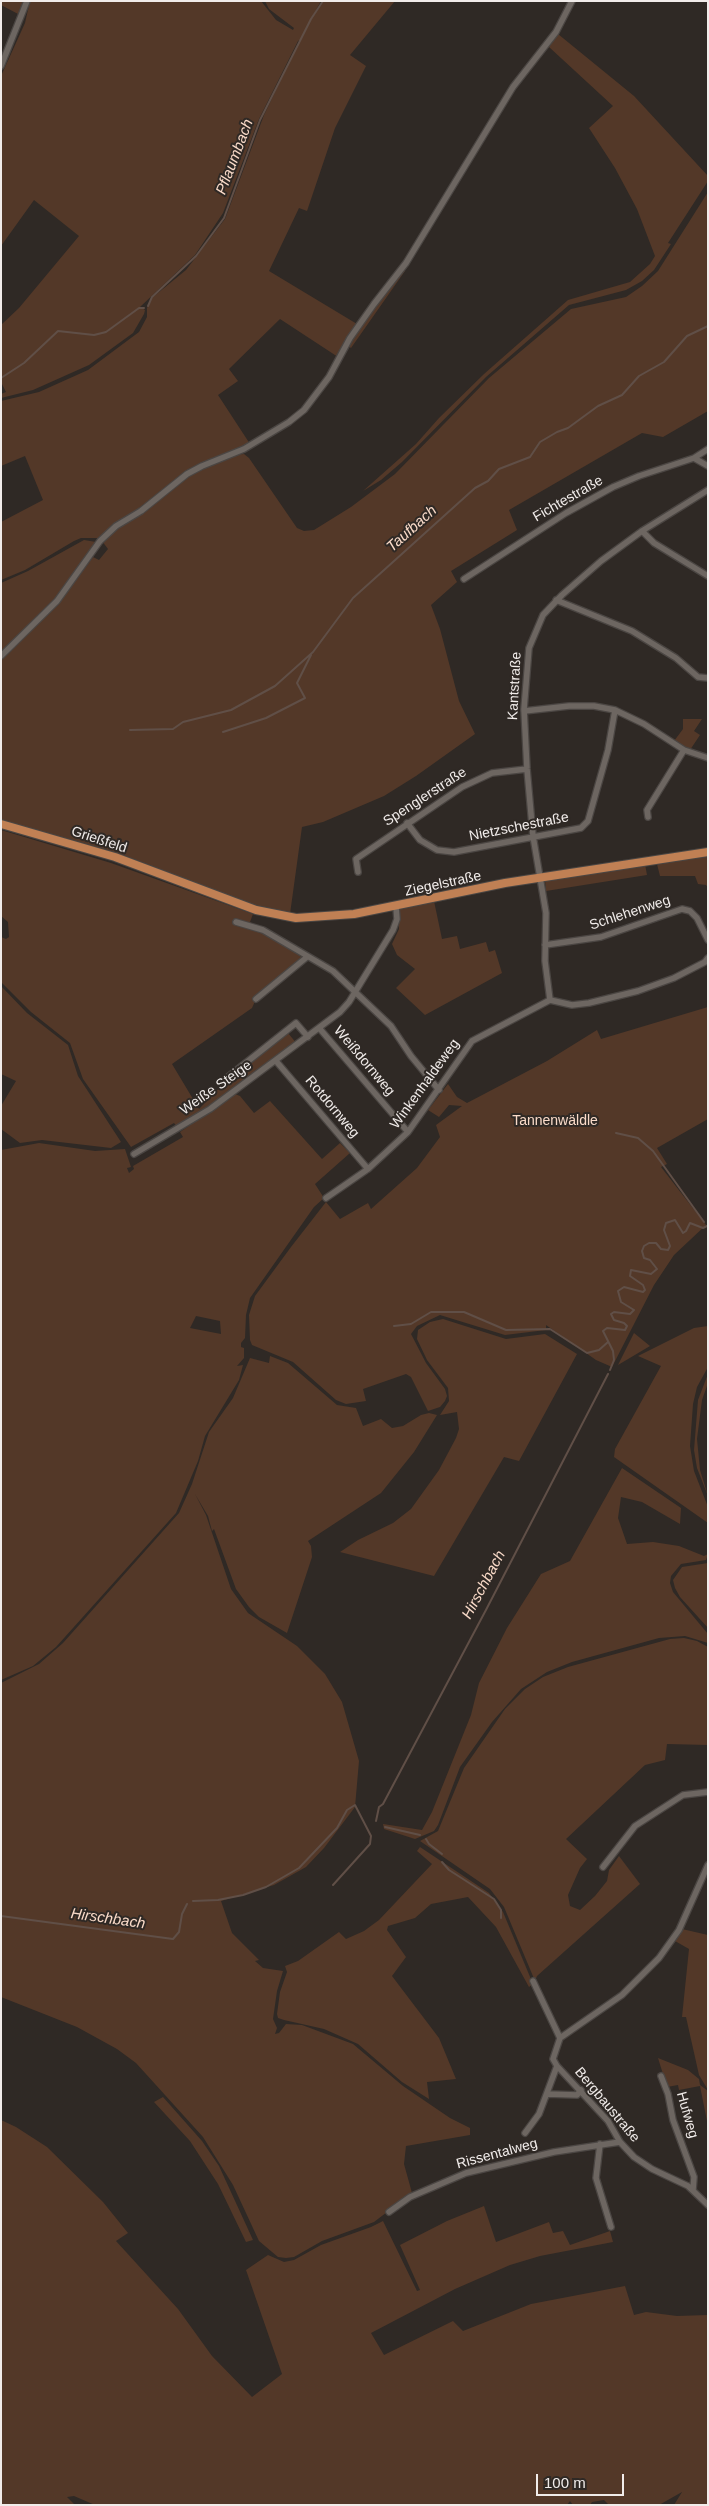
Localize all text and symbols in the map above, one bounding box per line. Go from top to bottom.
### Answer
water label: Pflaumbach [212,117,258,197]
street label: Fichtestraße [530,472,606,526]
water label: Taufbach [383,502,441,556]
street label: Kantstraße [505,651,525,721]
street label: Spenglerstraße [380,764,470,830]
street label: Nietzschestraße [468,809,570,845]
street label: Grießfeld [69,823,129,857]
street label: Ziegelstraße [403,868,483,900]
street label: Schlehenweg [587,892,673,934]
street label: Weißdornweg [330,1023,398,1099]
street label: Winkenhaldeweg [387,1036,463,1132]
street label: Weiße Steige [177,1057,255,1119]
street label: Rotdornweg [301,1073,363,1141]
park label: Tannenwäldle [512,1113,598,1129]
water label: Hirschbach [458,1548,510,1622]
water label: Hirschbach [70,1905,146,1933]
street label: Bergbaustraße [571,2064,643,2146]
street label: Hufweg [672,2090,702,2140]
street label: Rissentalweg [455,2135,539,2173]
scale bar [539,2464,626,2496]
text: 100 m [544,2474,586,2491]

